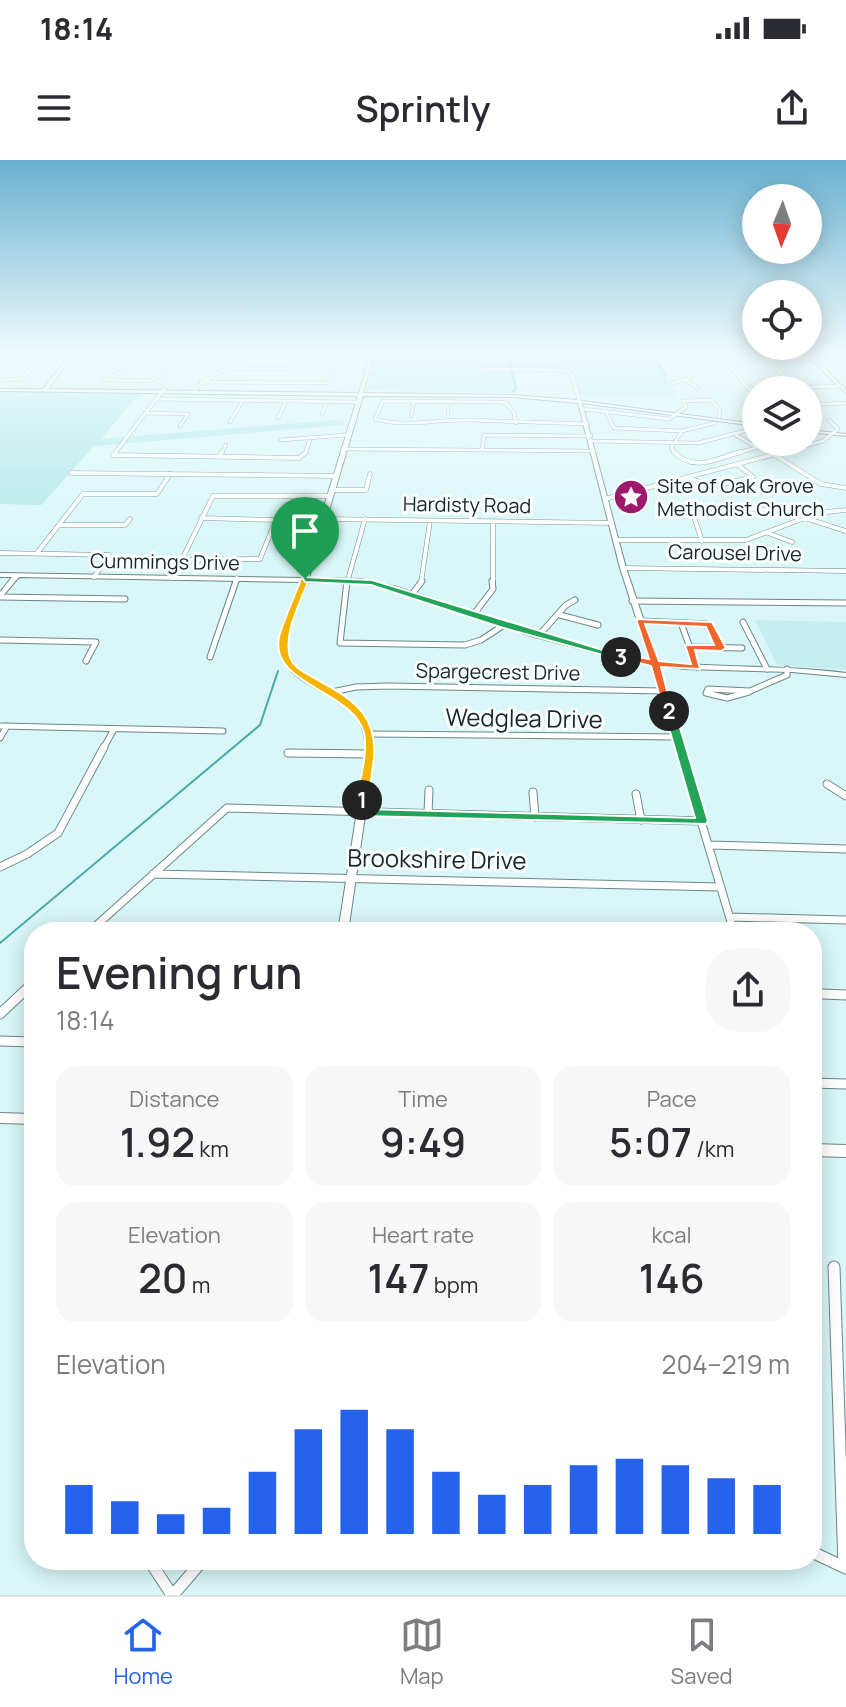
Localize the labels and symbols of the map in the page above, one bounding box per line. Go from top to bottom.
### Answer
north arrow [742,184,822,264]
place label: Site of Oak Grove Methodist Church [657,472,824,522]
place icon: Site of Oak Grove Methodist Church [612,478,650,516]
street label: Hardisty Road [403,490,531,519]
pin [271,497,339,579]
street label: Carousel Drive [668,538,802,567]
street label: Cummings Drive [90,547,240,576]
pin: 3 [601,637,641,677]
street label: Spargecrest Drive [415,657,581,686]
pin: 2 [649,691,689,731]
street label: Wedglea Drive [445,700,603,735]
pin: 1 [342,780,382,820]
street label: Brookshire Drive [347,840,527,877]

